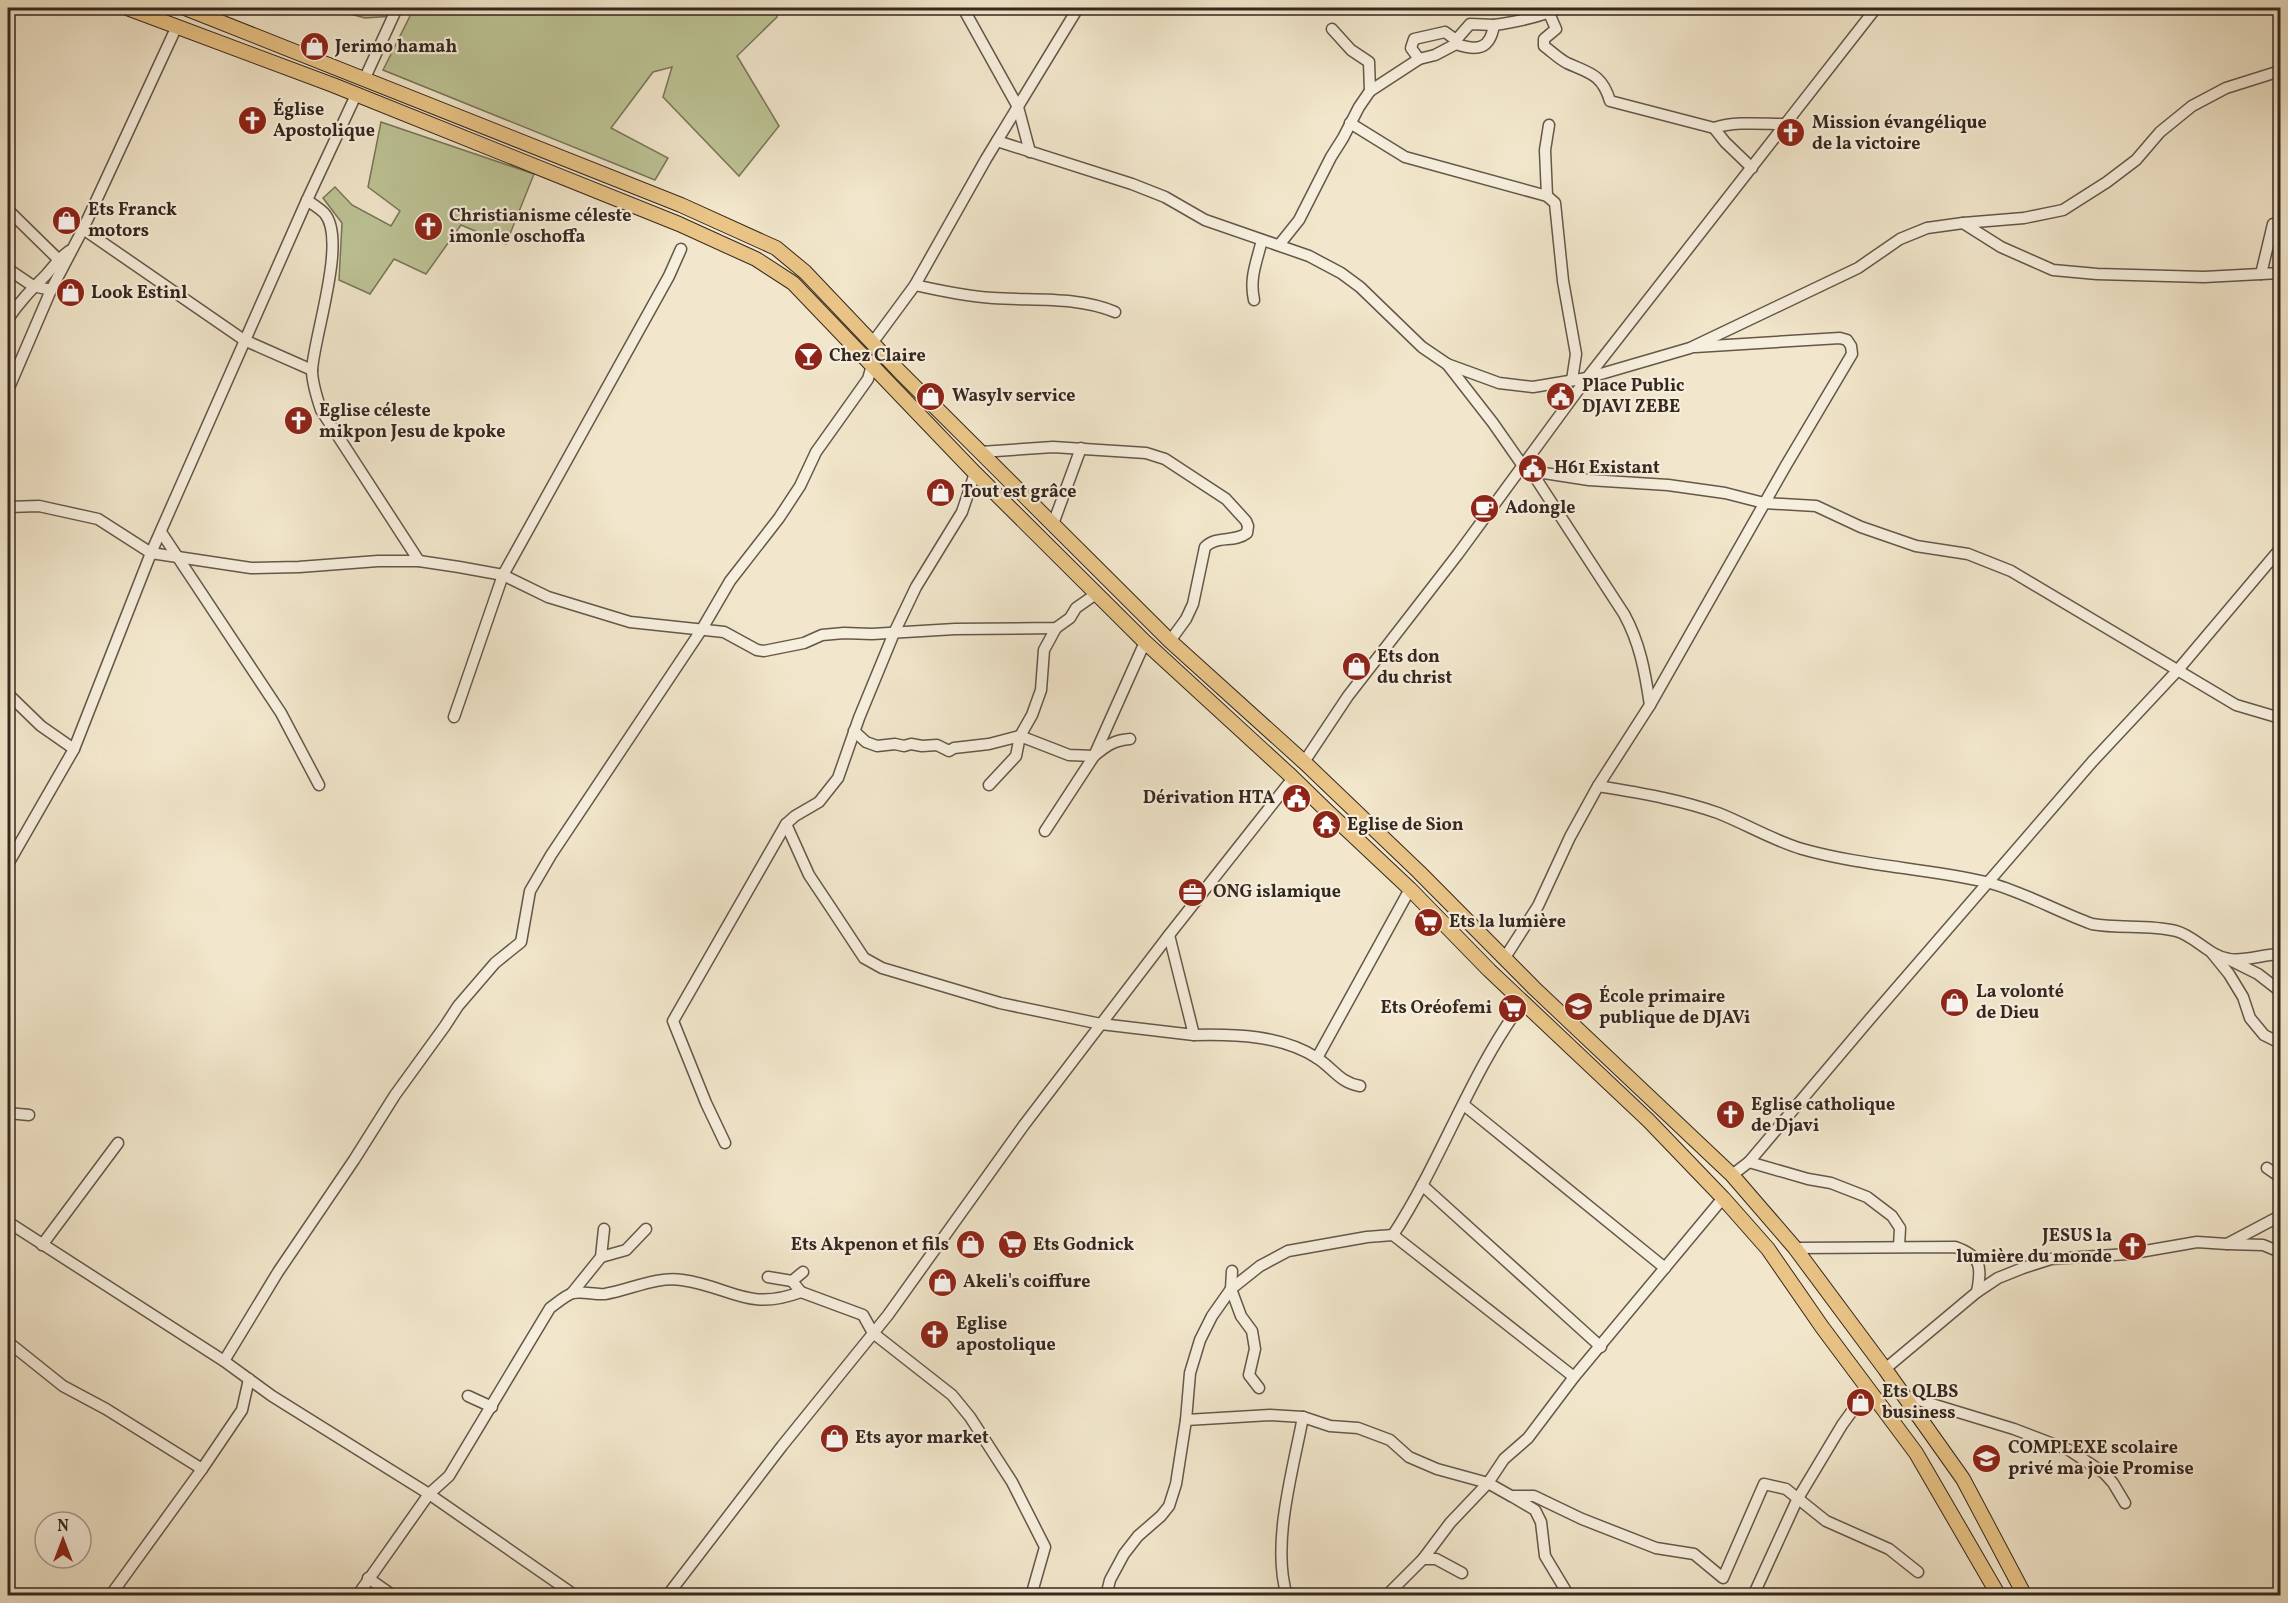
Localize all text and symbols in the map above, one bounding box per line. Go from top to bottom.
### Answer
shop icon: Jerimo hamah [298,31,330,63]
place label: Jerimo hamah [334,35,457,60]
place label: Église Apostolique [273,98,375,144]
church icon: Église Apostolique [236,104,268,136]
place label: Mission évangélique de la victoire [1812,111,1987,157]
church icon: Mission évangélique de la victoire [1775,117,1807,149]
place label: Ets Franck motors [88,198,177,244]
shop icon: Ets Franck motors [51,204,83,236]
place label: Christianisme céleste imonle oschoffa [449,204,631,250]
church icon: Christianisme céleste imonle oschoffa [412,210,444,242]
shop icon: Look Estinl [54,277,86,309]
place label: Look Estinl [91,281,187,306]
bar icon: Chez Claire [792,340,824,372]
place label: Chez Claire [829,344,926,369]
place label: Place Public DJAVI ZEBE [1582,374,1684,420]
shop icon: Wasylv service [915,380,947,412]
public building icon: Place Public DJAVI ZEBE [1545,380,1577,412]
place label: Wasylv service [952,384,1076,409]
place label: Eglise céleste mikpon Jesu de kpoke [319,399,505,445]
church icon: Eglise céleste mikpon Jesu de kpoke [282,405,314,437]
public building icon: H61 Existant [1517,452,1549,484]
place label: H61 Existant [1554,456,1660,481]
shop icon: Tout est grâce [924,476,956,508]
place label: Tout est grâce [961,480,1076,505]
cafe icon: Adongle [1468,492,1500,524]
place label: Adongle [1505,496,1576,521]
place label: Ets don du christ [1377,645,1452,691]
shop icon: Ets don du christ [1340,651,1372,683]
public building icon: Dérivation HTA [1280,782,1312,814]
place label: Dérivation HTA [1143,786,1275,811]
temple icon: Eglise de Sion [1310,809,1342,841]
place label: Eglise de Sion [1347,813,1464,838]
office icon: ONG islamique [1176,876,1208,908]
place label: ONG islamique [1213,880,1341,905]
supermarket icon: Ets la lumière [1412,906,1444,938]
place label: Ets la lumière [1449,910,1566,935]
place label: La volonté de Dieu [1976,980,2064,1026]
place label: École primaire publique de DJAVi [1599,985,1750,1031]
shop icon: La volonté de Dieu [1939,986,1971,1018]
school or university icon: École primaire publique de DJAVi [1562,991,1594,1023]
supermarket icon: Ets Oréofemi [1497,992,1529,1024]
place label: Ets Oréofemi [1381,996,1492,1021]
place label: Eglise catholique de Djavi [1751,1093,1895,1139]
church icon: Eglise catholique de Djavi [1714,1099,1746,1131]
place label: JESUS la lumière du monde [1956,1224,2112,1270]
shop icon: Ets Akpenon et fils [954,1229,986,1261]
supermarket icon: Ets Godnick [996,1229,1028,1261]
church icon: JESUS la lumière du monde [2117,1230,2149,1262]
place label: Ets Akpenon et fils [791,1233,949,1258]
place label: Ets Godnick [1033,1233,1134,1258]
shop icon: Akeli's coiffure [926,1266,958,1298]
place label: Akeli's coiffure [963,1270,1090,1295]
place label: Eglise apostolique [956,1312,1056,1358]
church icon: Eglise apostolique [919,1318,951,1350]
place label: Ets QLBS business [1882,1380,1958,1426]
shop icon: Ets QLBS business [1845,1386,1877,1418]
shop icon: Ets ayor market [818,1422,850,1454]
place label: Ets ayor market [855,1426,989,1451]
place label: COMPLEXE scolaire privé ma joie Promise [2008,1436,2194,1482]
school or university icon: COMPLEXE scolaire privé ma joie Promise [1971,1442,2003,1474]
north arrow [33,1510,93,1570]
text: N [57,1516,69,1538]

